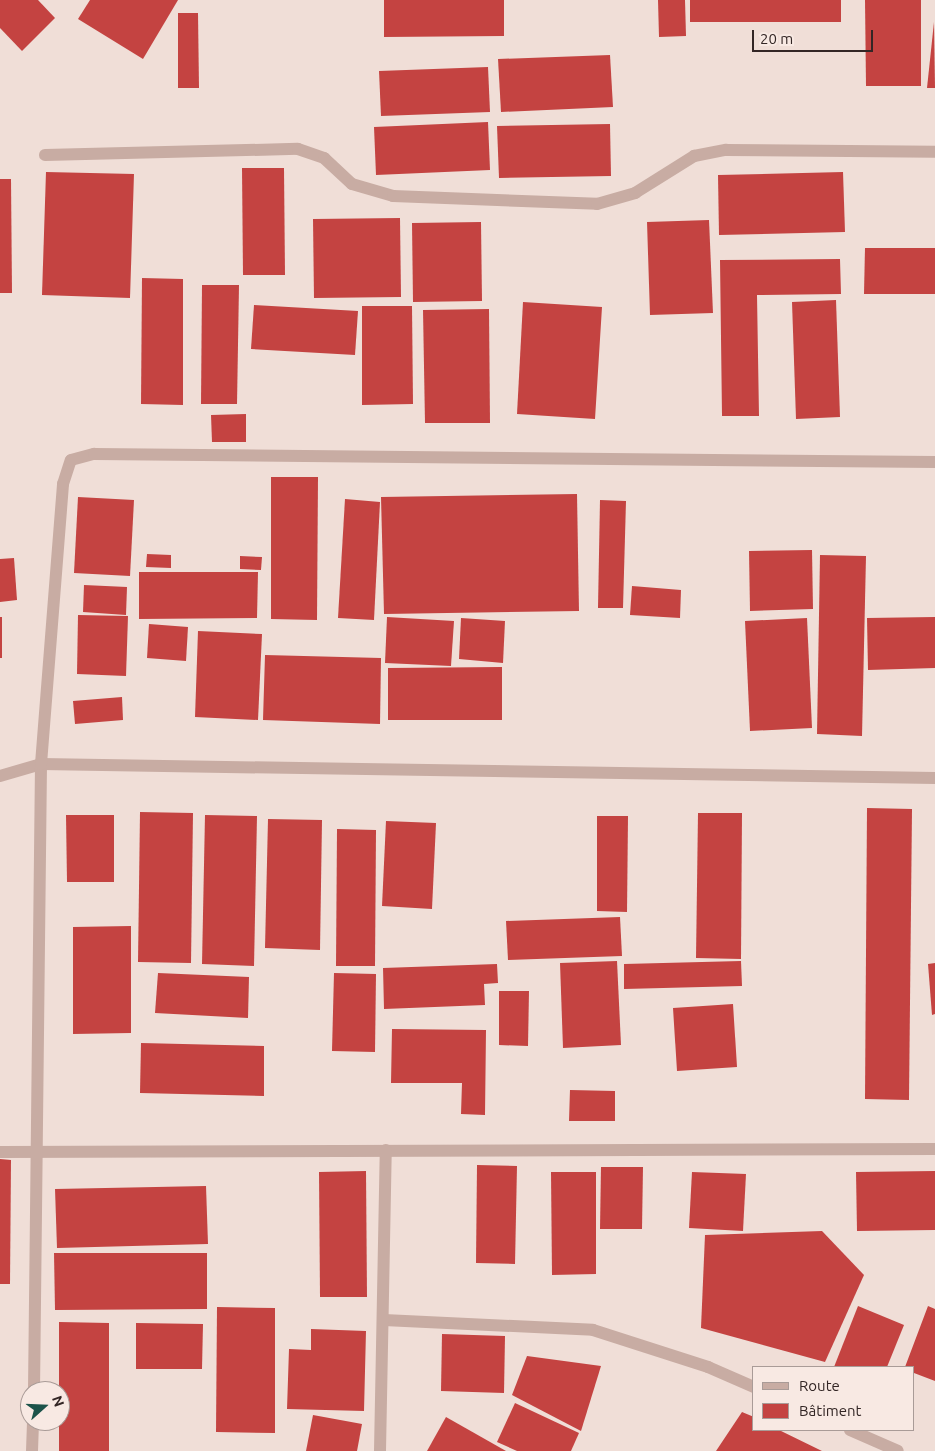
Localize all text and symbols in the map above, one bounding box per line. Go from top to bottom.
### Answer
scale bar [755,20,876,52]
text: 20 m [760,30,793,47]
legend [752,1366,915,1431]
text: Route [799,1377,840,1394]
north arrow [20,1381,70,1431]
text: N [49,1394,67,1409]
text: Bâtiment [799,1402,861,1419]

